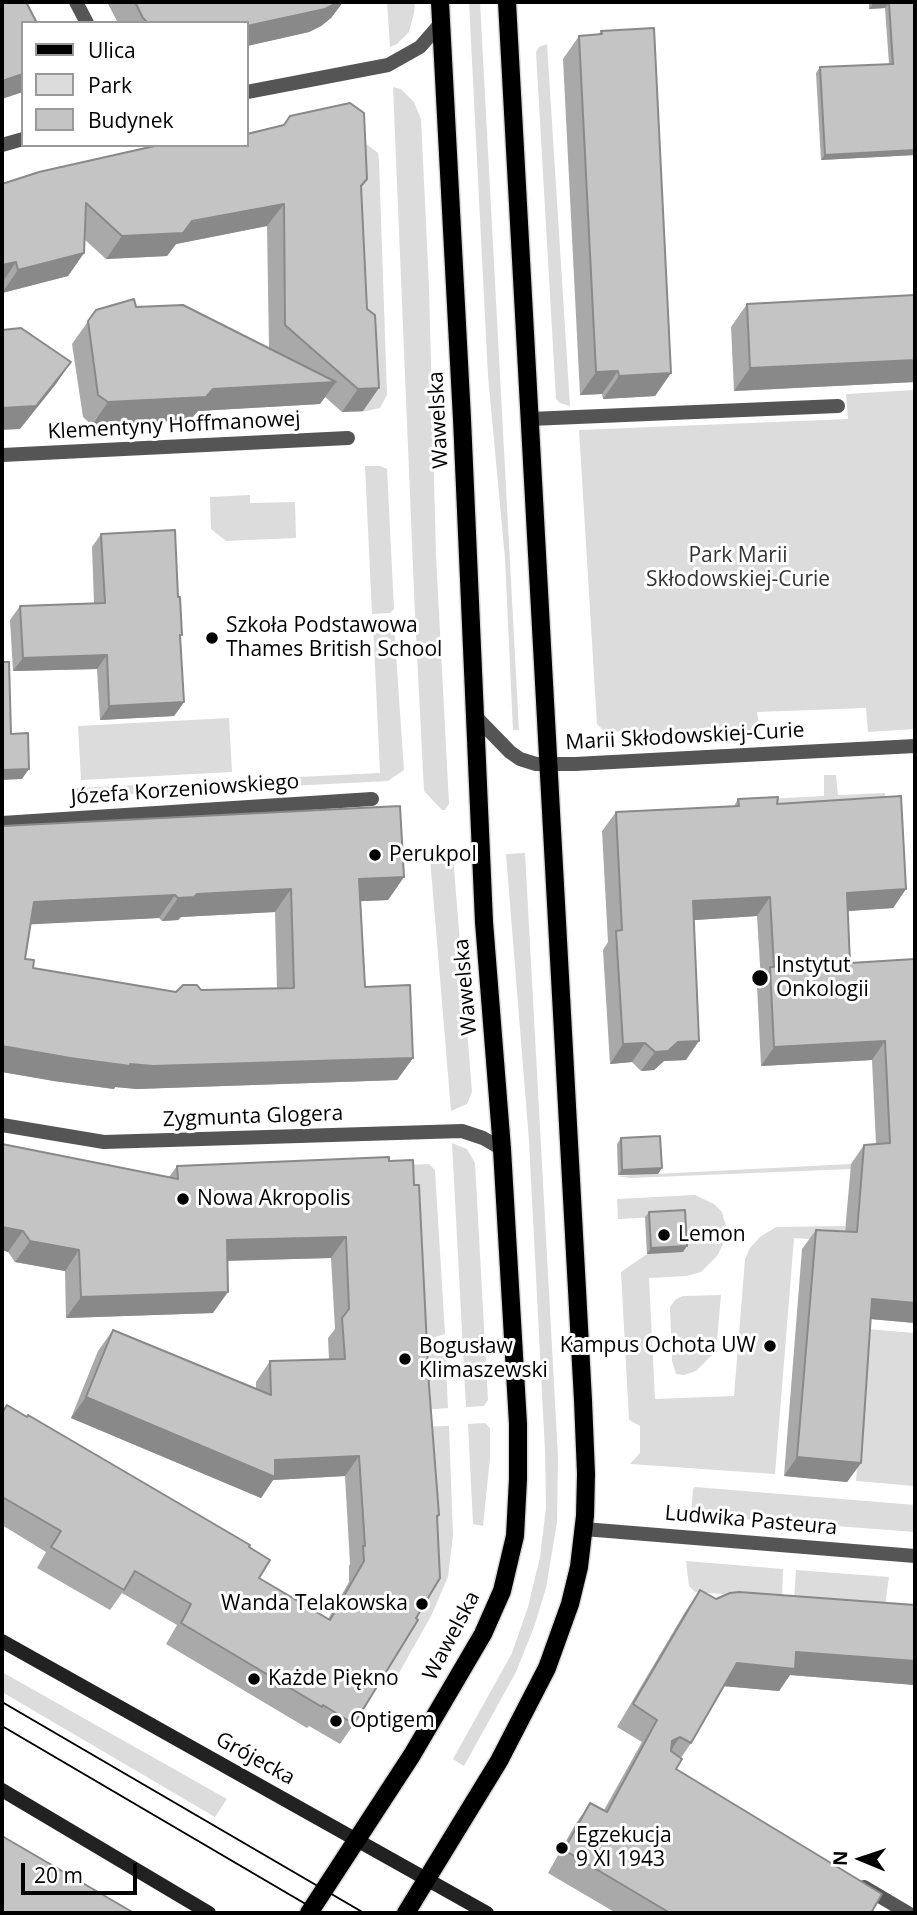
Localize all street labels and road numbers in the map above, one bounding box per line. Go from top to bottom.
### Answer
street label: Wawelska [424,371,454,469]
street label: Klementyny Hoffmanowej [47,407,301,445]
street label: Marii Skłodowskiej-Curie [565,718,805,756]
street label: Józefa Korzeniowskiego [70,769,300,811]
street label: Wawelska [449,938,483,1036]
street label: Zygmunta Glogera [162,1101,344,1133]
street label: Ludwika Pasteura [664,1501,838,1541]
street label: Wawelska [418,1587,486,1685]
street label: Grójecka [211,1727,299,1791]

